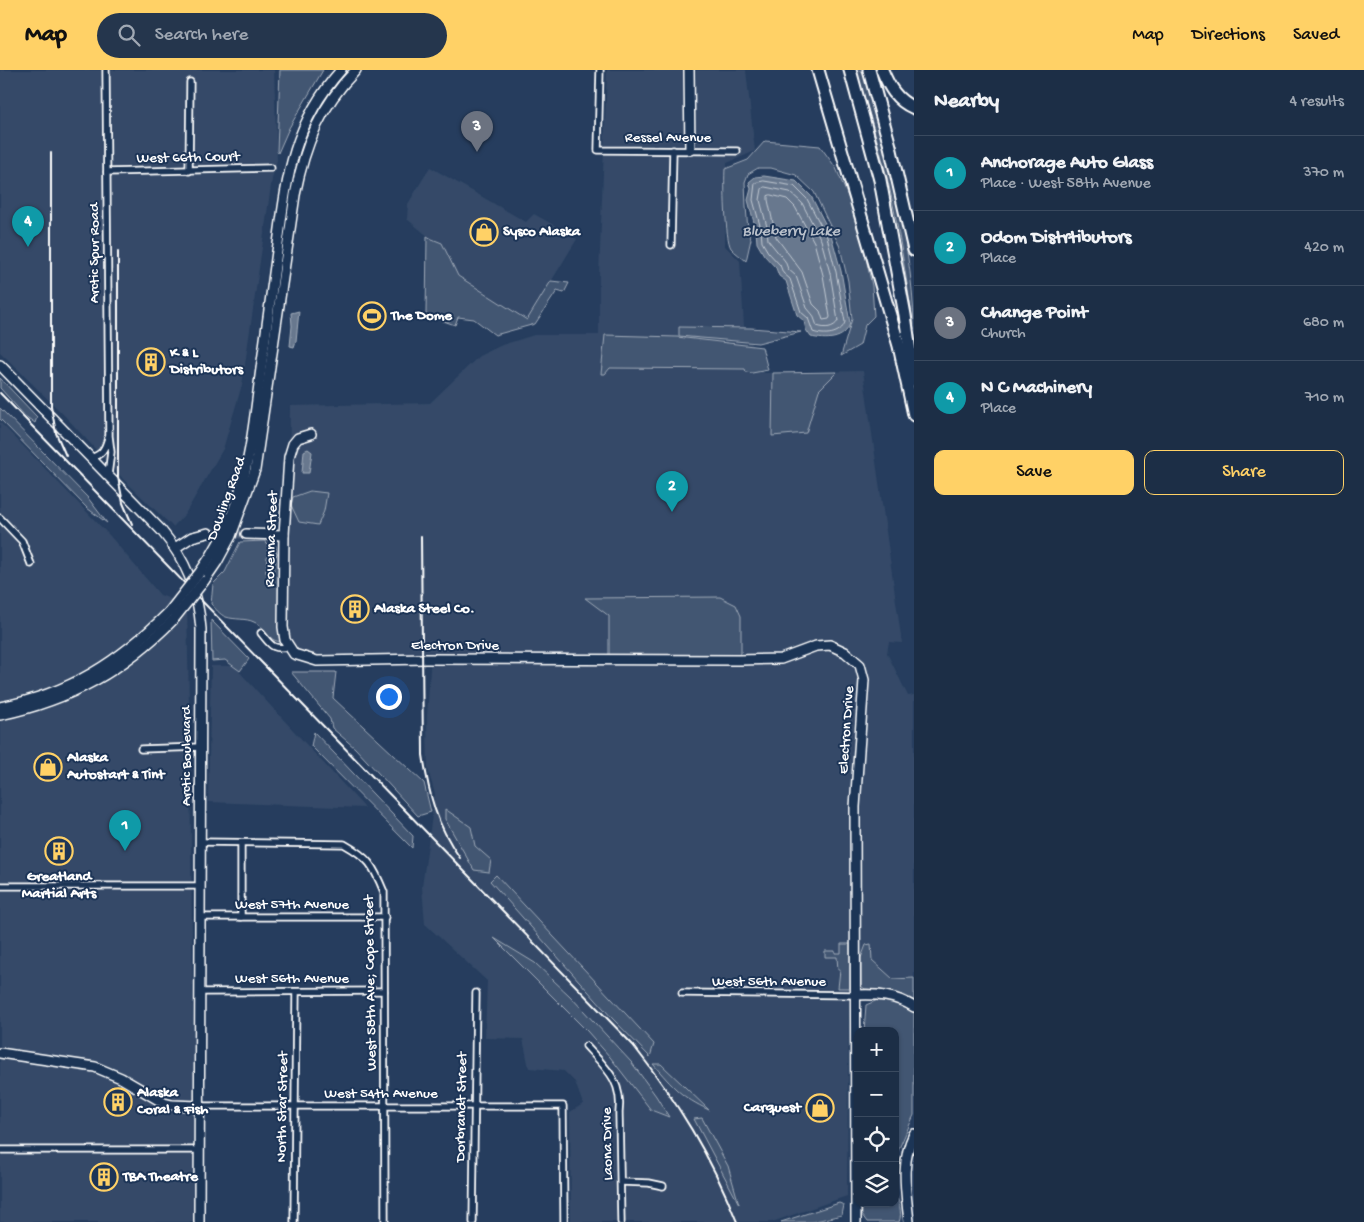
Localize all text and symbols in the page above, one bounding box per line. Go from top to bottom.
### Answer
search box [97,13,447,58]
text: Map [25,21,67,50]
icon: search [115,21,143,49]
text: Search here [155,24,248,47]
text: Map [1132,25,1164,46]
text: Directions [1192,25,1265,46]
text: Saved [1293,25,1339,46]
text: Nearby [934,90,999,115]
text: 4 results [1289,93,1344,112]
pin: 3 [461,111,493,152]
street label: Ressel Avenue [625,129,711,147]
street label: West 66th Court [136,148,242,168]
text: Anchorage Auto Glass [981,152,1153,175]
text: 1 [947,164,953,183]
text: 370 m [1303,164,1344,183]
text: Place · West 58th Avenue [981,175,1151,194]
street label: Arctic Spur Road [86,202,104,303]
pin: 4 [12,206,44,247]
shop icon: Sysco Alaska [469,217,499,247]
place label: Sysco Alaska [503,223,581,241]
water label: Blueberry Lake [742,223,840,242]
text: Odom Distrtibutors [981,227,1132,250]
text: 2 [946,239,954,258]
text: 420 m [1304,239,1344,258]
text: Place [981,250,1016,269]
sports icon: The Dome [357,301,387,331]
text: Change Point [981,302,1087,325]
place label: The Dome [390,307,453,325]
text: 3 [946,314,954,333]
text: 680 m [1303,314,1344,333]
text: Church [981,325,1025,344]
place label: K & L Distributors [168,344,244,379]
building icon: K & L Distributors [136,347,166,377]
text: N C Machinery [981,377,1092,400]
text: 4 [946,389,954,408]
text: 710 m [1305,389,1344,408]
text: Place [981,400,1016,419]
button: Save [934,450,1134,495]
button: Share [1144,450,1344,495]
street label: Dowling Road [203,454,251,544]
pin: 2 [656,471,688,512]
street label: Rovenna Street [261,489,283,587]
building icon: Alaska Steel Co. [340,594,370,624]
place label: Alaska Steel Co. [373,600,475,618]
street label: Electron Drive [411,637,499,655]
your location [376,684,402,710]
street label: Electron Drive [835,685,859,775]
street label: Arctic Boulevard [178,705,196,806]
place label: Alaska Autostart & Tint [66,749,166,784]
shop icon: Alaska Autostart & Tint [33,752,63,782]
pin: 1 [109,810,141,851]
building icon: Greatland Martial Arts [44,836,74,866]
place label: Greatland Martial Arts [22,868,98,903]
street label: West 58th Ave; Cope Street [360,893,382,1071]
street label: West 57th Avenue [235,896,349,914]
street label: West 56th Avenue [235,970,349,988]
street label: West 56th Avenue [712,973,826,991]
map controls [854,1027,899,1207]
button: + [854,1027,899,1072]
street label: North Star Street [273,1050,293,1163]
street label: Dorbrandt Street [452,1050,472,1163]
button: − [854,1072,899,1117]
place label: Alaska Coral & Fish [136,1084,208,1119]
street label: West 54th Avenue [324,1085,438,1103]
building icon: Alaska Coral & Fish [103,1087,133,1117]
shop icon: Carquest [805,1093,835,1123]
place label: Carquest [743,1099,803,1117]
street label: Laona Drive [598,1107,618,1181]
button: locate [854,1117,899,1162]
building icon: TBA Theatre [89,1162,119,1192]
button: layers [854,1162,899,1207]
place label: TBA Theatre [122,1168,199,1186]

